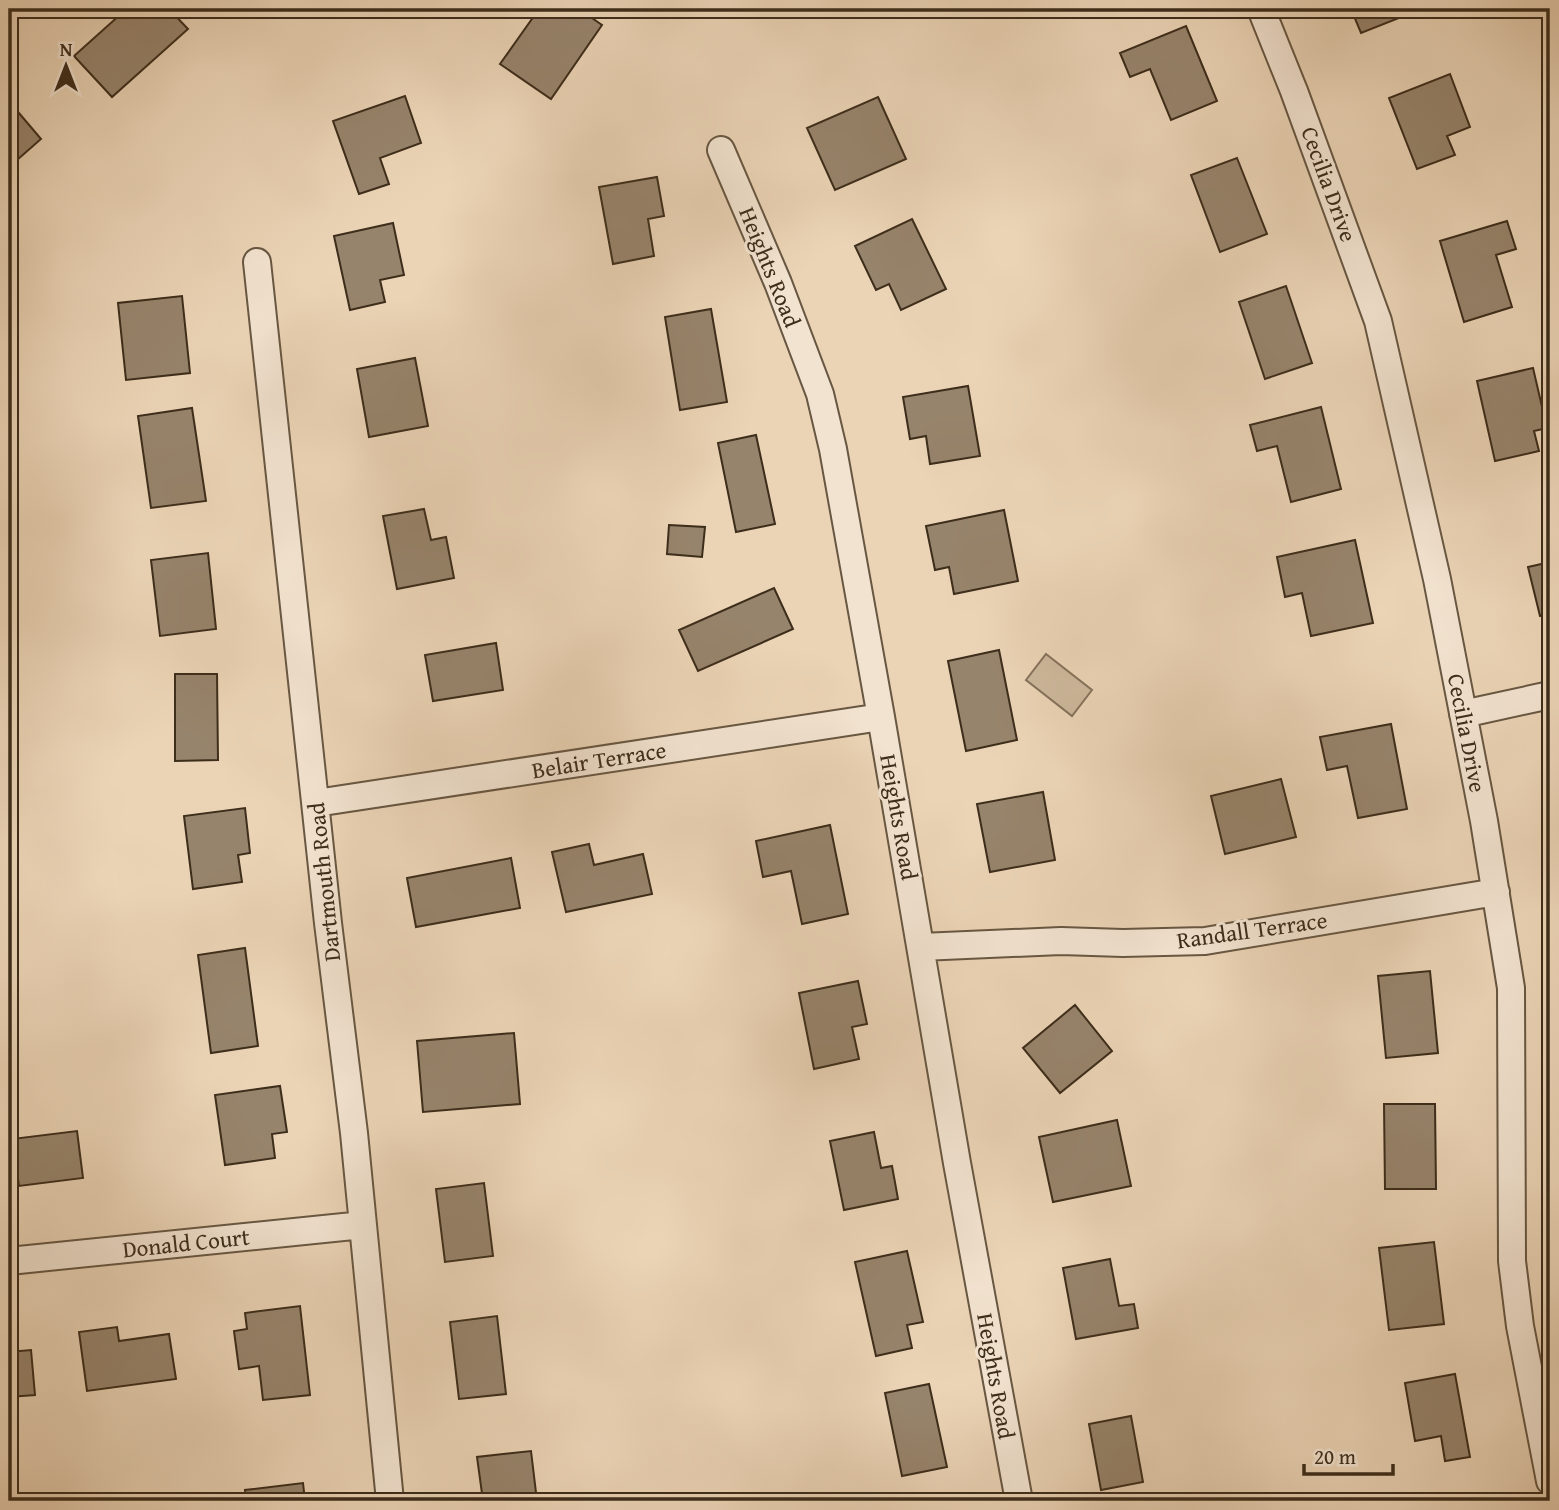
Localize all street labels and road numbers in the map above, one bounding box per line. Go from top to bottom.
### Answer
street label: Cecilia Drive [1293,122,1366,246]
street label: Heights Road [731,202,810,333]
street label: Cecilia Drive [1440,671,1495,795]
street label: Belair Terrace [529,733,668,786]
street label: Heights Road [872,751,927,883]
street label: Dartmouth Road [299,800,348,963]
street label: Randall Terrace [1175,903,1329,956]
street label: Donald Court [121,1219,251,1266]
street label: Heights Road [969,1310,1024,1442]

